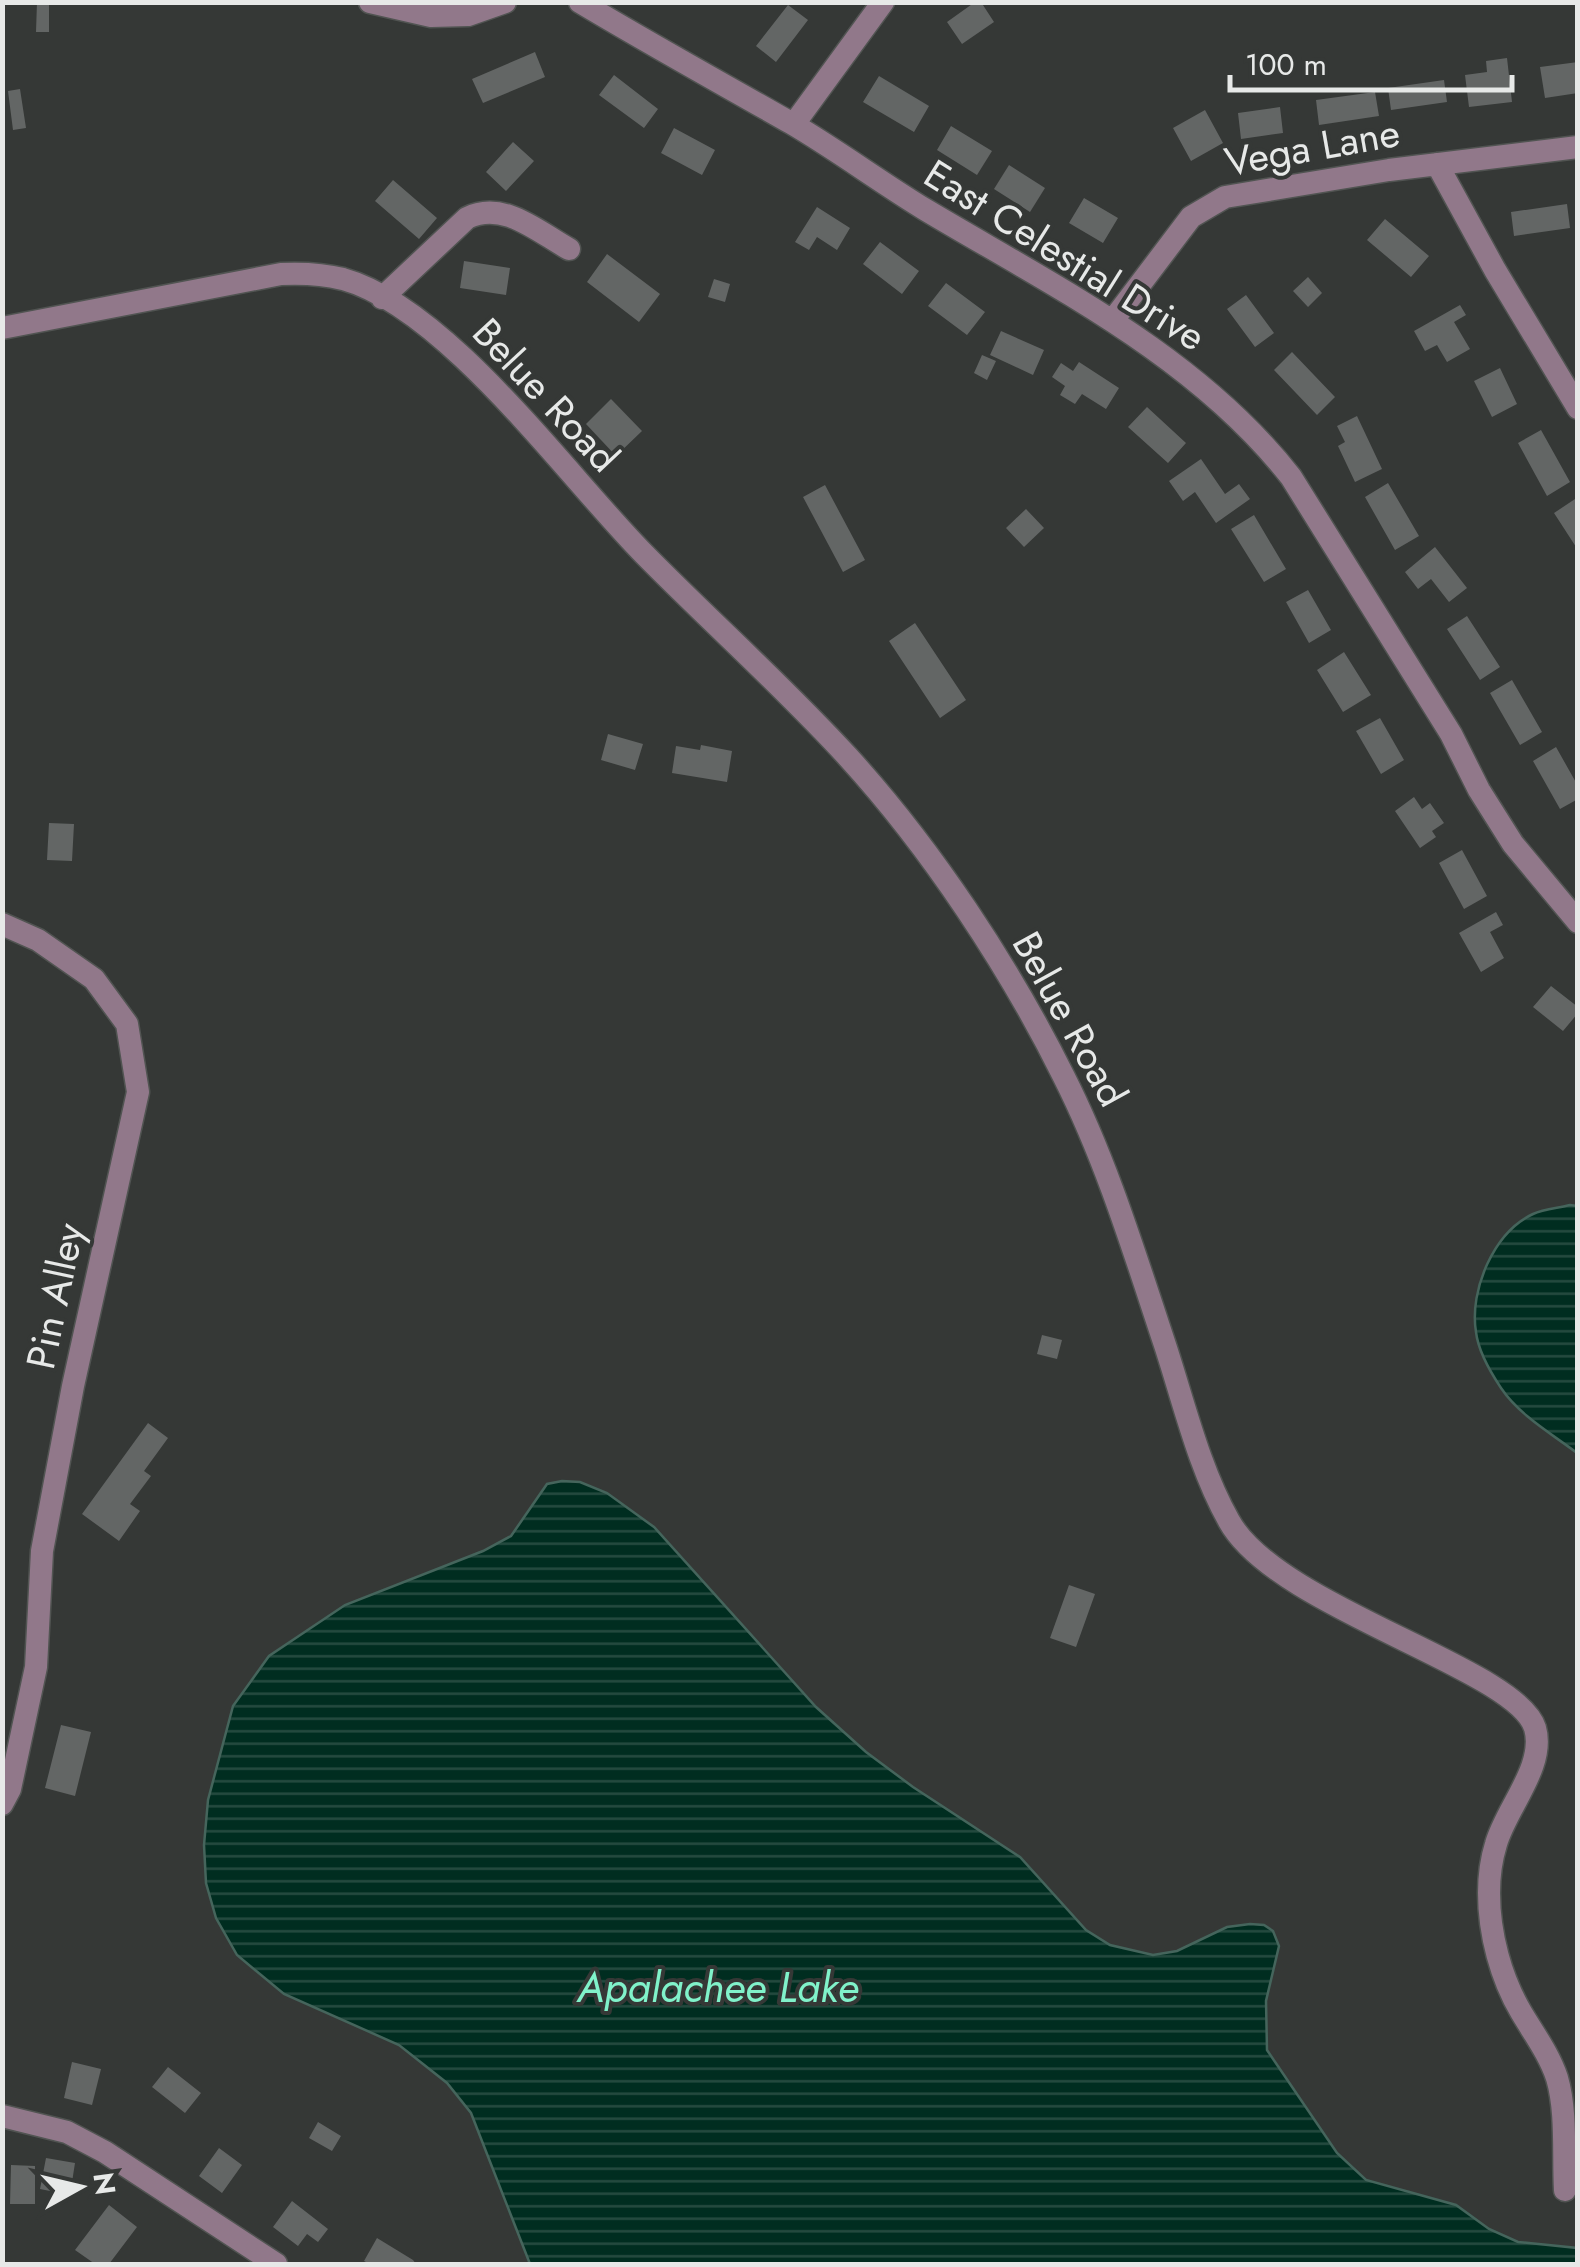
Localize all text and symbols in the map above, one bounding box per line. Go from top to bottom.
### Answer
scale bar [1230,30,1512,92]
text: 100 m [1245,43,1327,86]
street label: Vega Lane [1220,103,1404,191]
street label: East Celestial Drive [913,145,1217,365]
street label: Belue Road [459,305,633,485]
street label: Belue Road [998,921,1142,1117]
street label: Pin Alley [11,1217,99,1374]
water label: Apalachee Lake [575,1957,859,2018]
north arrow [30,2137,130,2237]
text: N [82,2170,126,2197]

